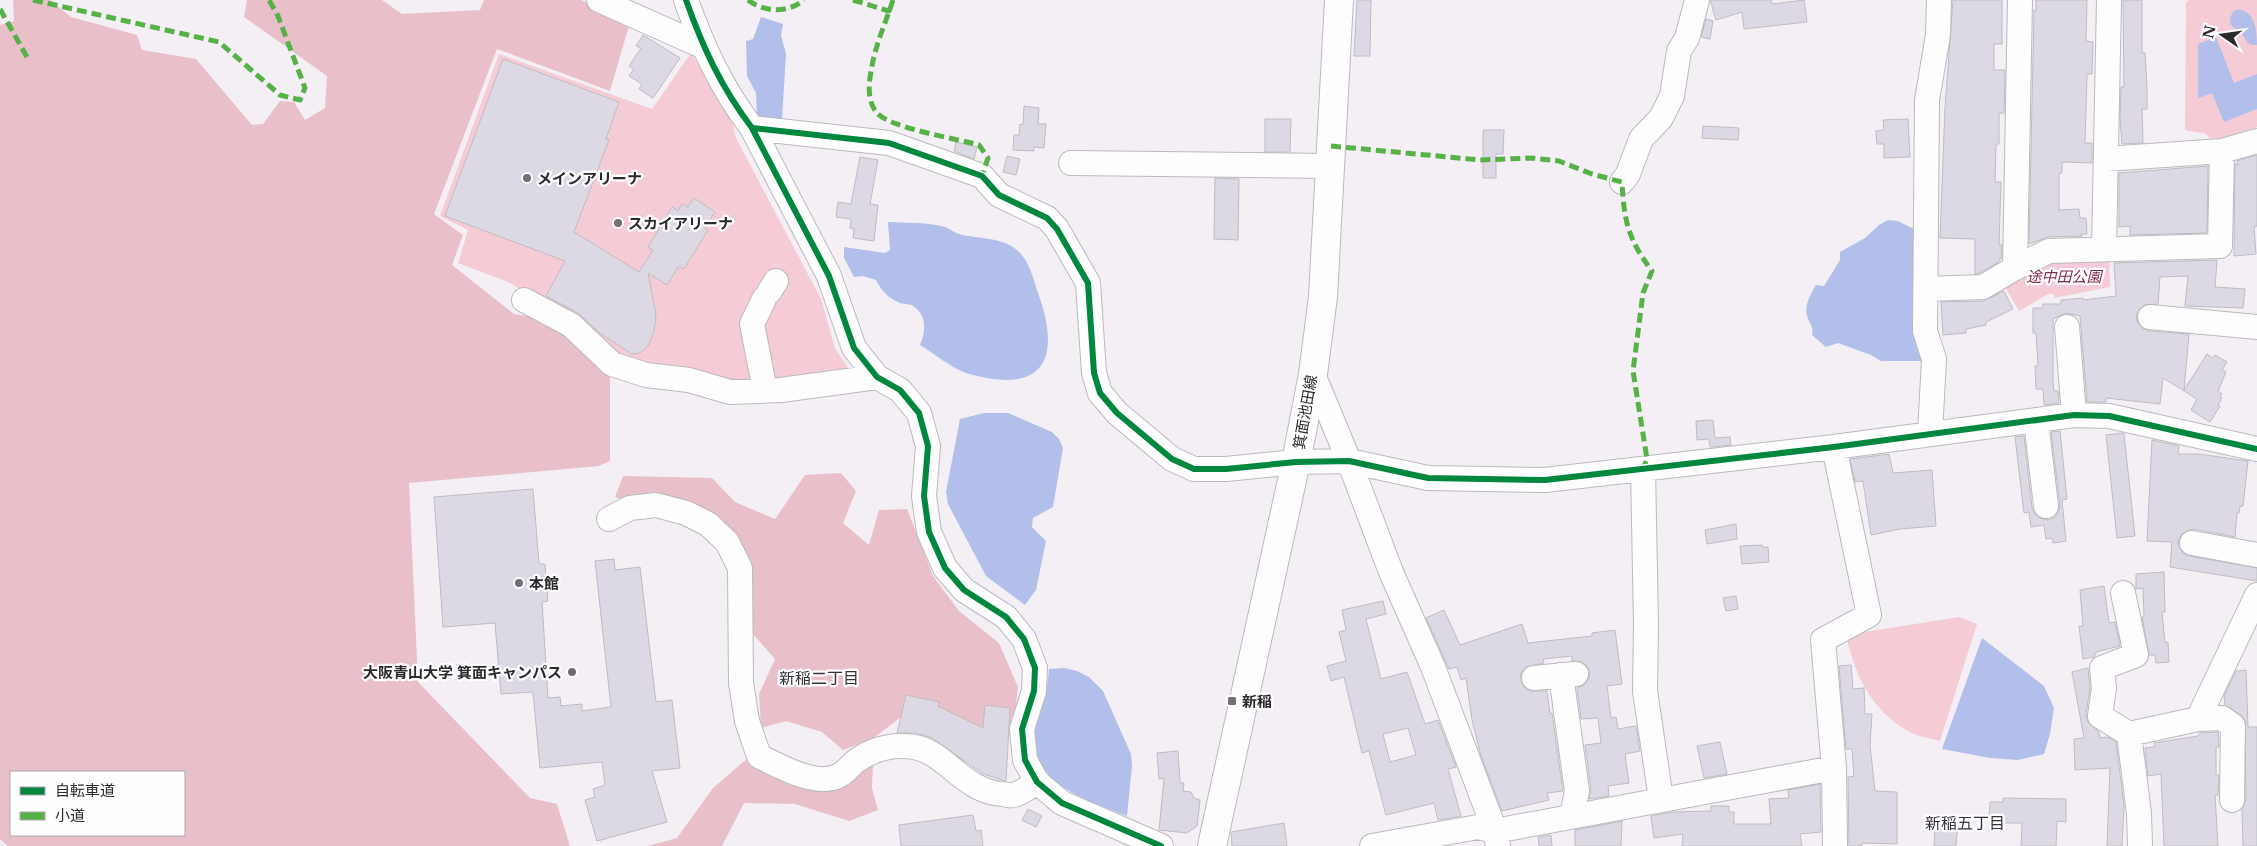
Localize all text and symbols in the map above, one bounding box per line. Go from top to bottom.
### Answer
north arrow [2197,10,2247,60]
text: N [2199,24,2220,41]
place label: メインアリーナ [537,169,642,188]
marker: メインアリーナ [521,172,533,184]
place label: スカイアリーナ [628,214,733,233]
marker: スカイアリーナ [612,217,624,229]
park label: 途中田公園 [2026,267,2103,286]
street label: 箕面池田線 [1289,373,1321,451]
place label: 本館 [529,574,559,593]
marker: 本館 [513,577,525,589]
place label: 大阪青山大学 箕面キャンパス [363,663,562,682]
marker: 大阪青山大学 箕面キャンパス [566,666,578,678]
district label: 新稲二丁目 [779,668,859,688]
place label: 新稲 [1242,692,1272,711]
marker: 新稲 [1226,695,1238,707]
legend [10,771,185,836]
text: 自転車道 [55,781,115,800]
text: 小道 [55,806,85,825]
district label: 新稲五丁目 [1925,813,2005,833]

